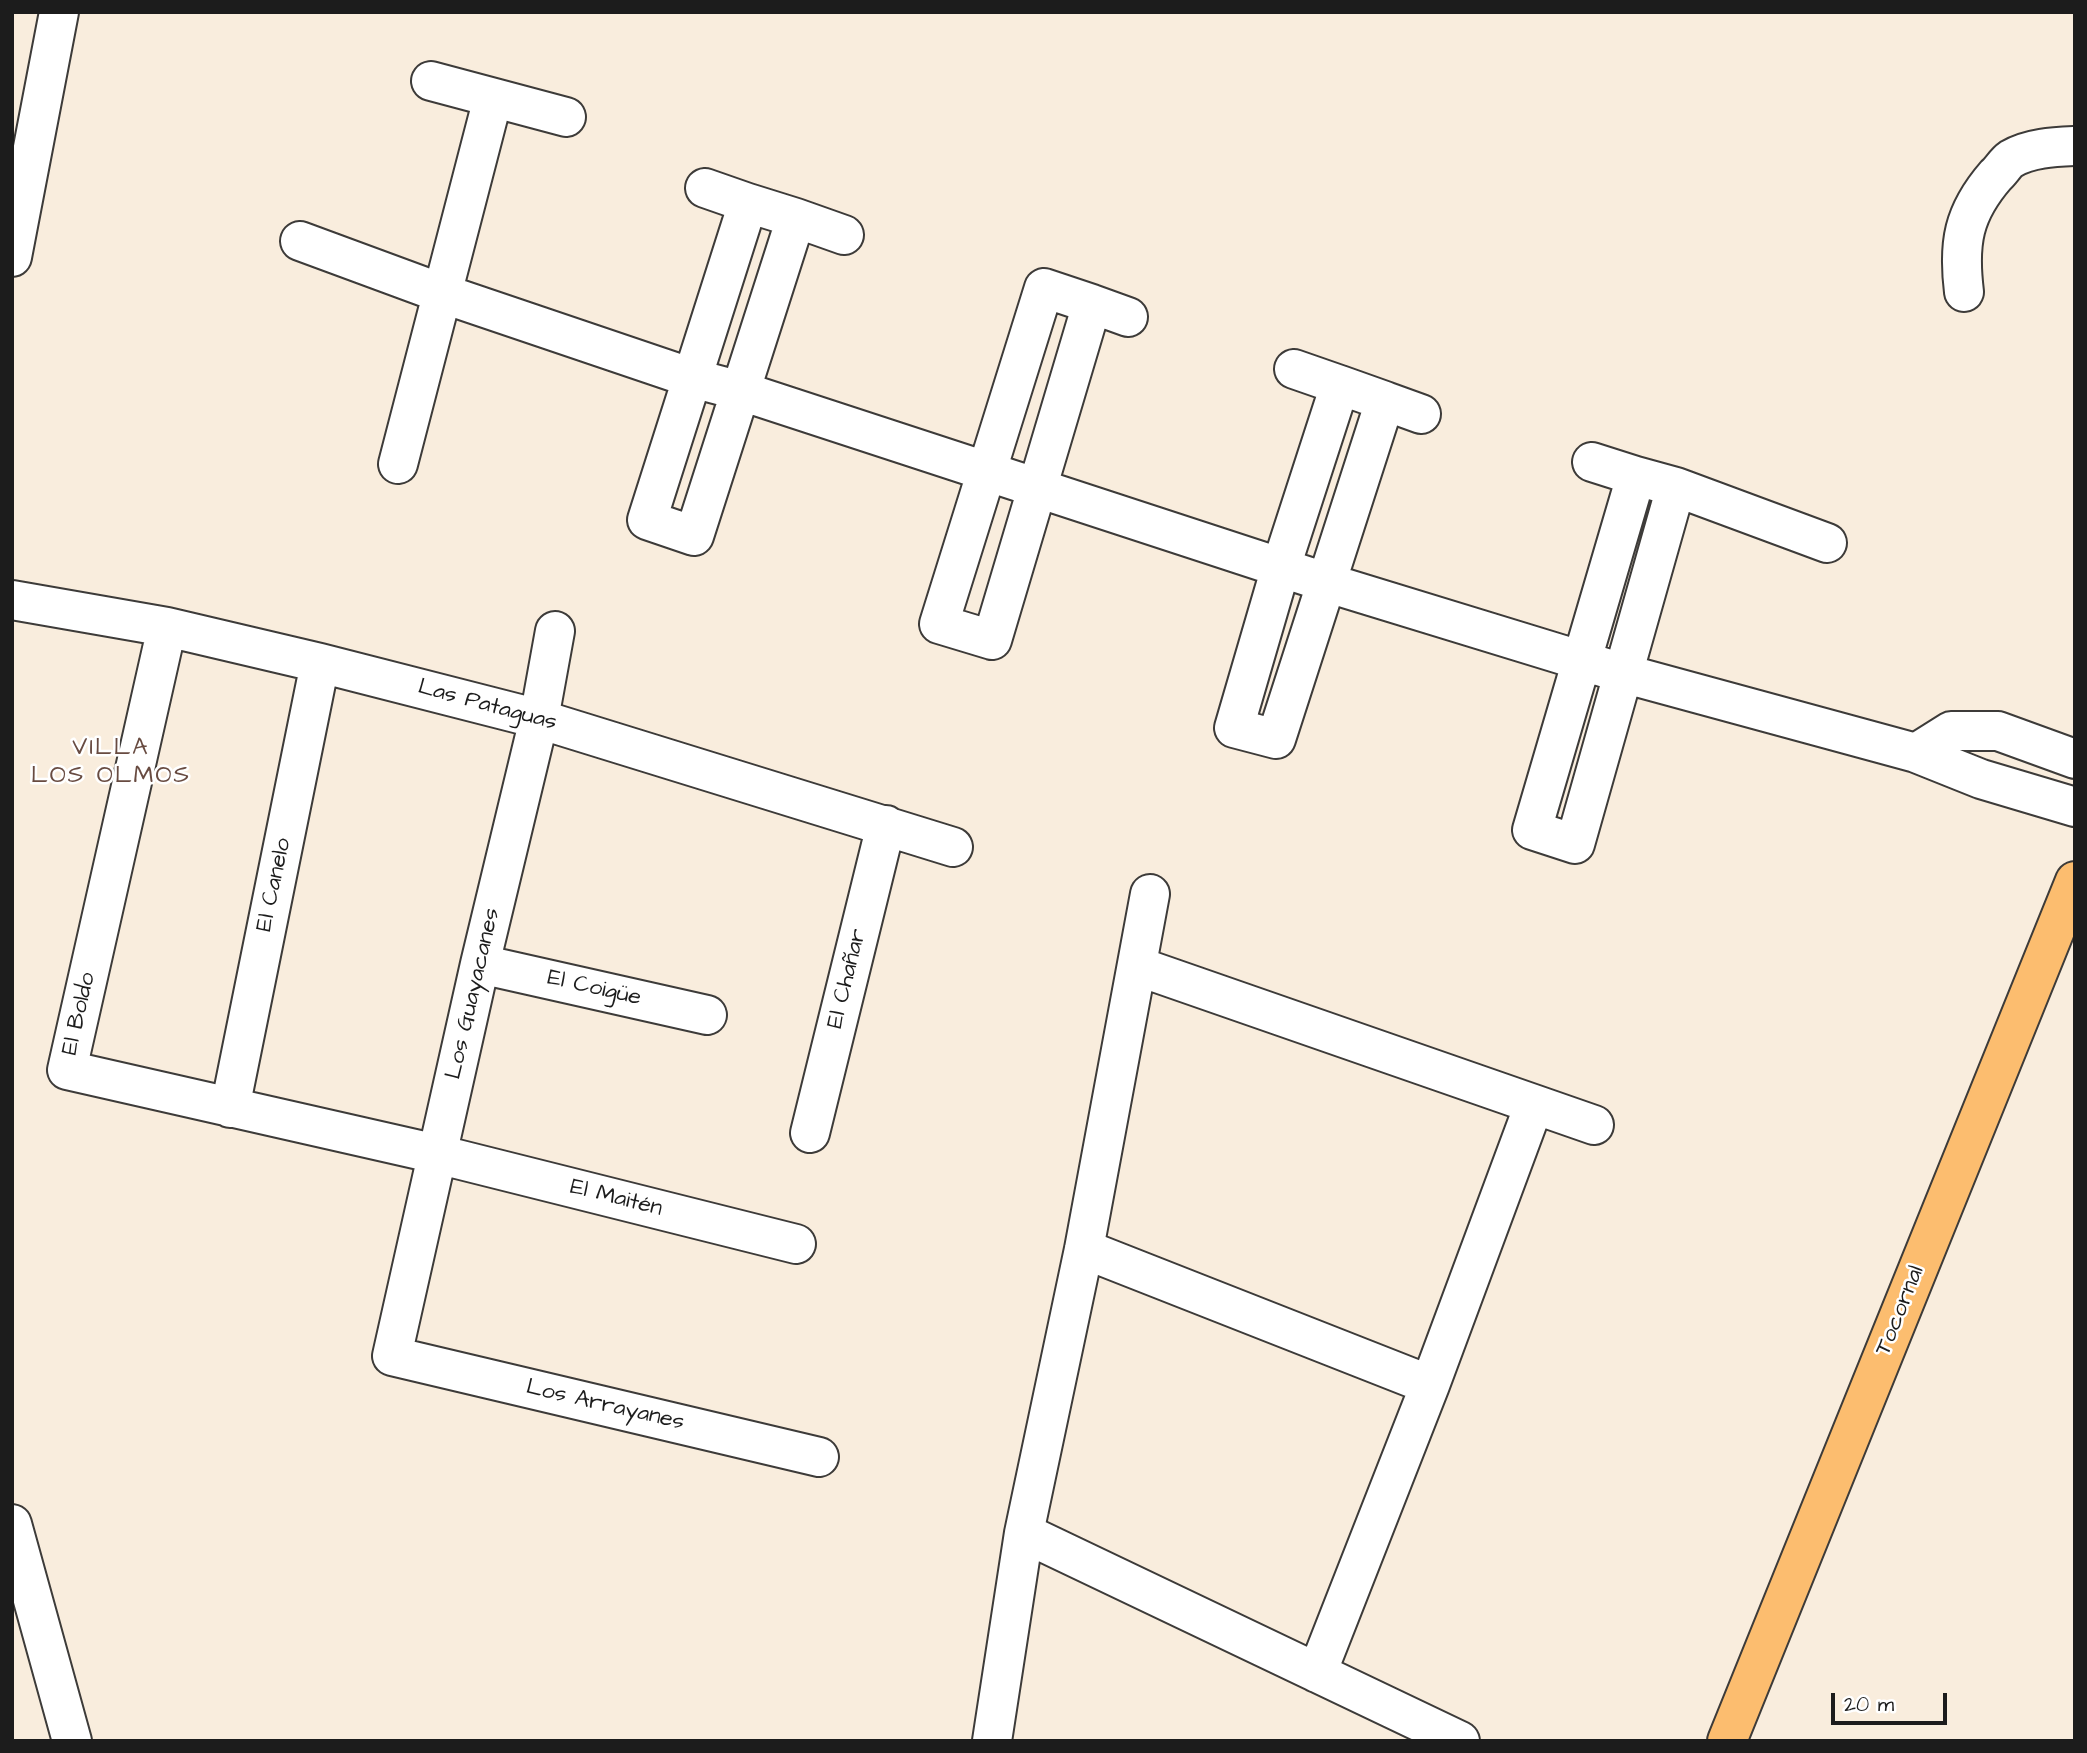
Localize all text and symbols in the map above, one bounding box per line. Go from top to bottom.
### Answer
street label: Las Pataguas [415,674,559,738]
district label: VILLA LOS OLMOS [32,735,190,791]
street label: El Canelo [252,836,298,934]
street label: Los Guayacanes [441,906,507,1082]
street label: El Chañar [822,926,874,1032]
street label: El Coigüe [545,965,643,1013]
street label: El Boldo [57,970,103,1058]
street label: El Maitén [567,1174,665,1224]
street label: Tocornal [1871,1262,1931,1360]
street label: Los Arrayanes [523,1374,687,1438]
scale bar [1835,1680,1951,1724]
text: 20 m [1844,1690,1894,1719]

